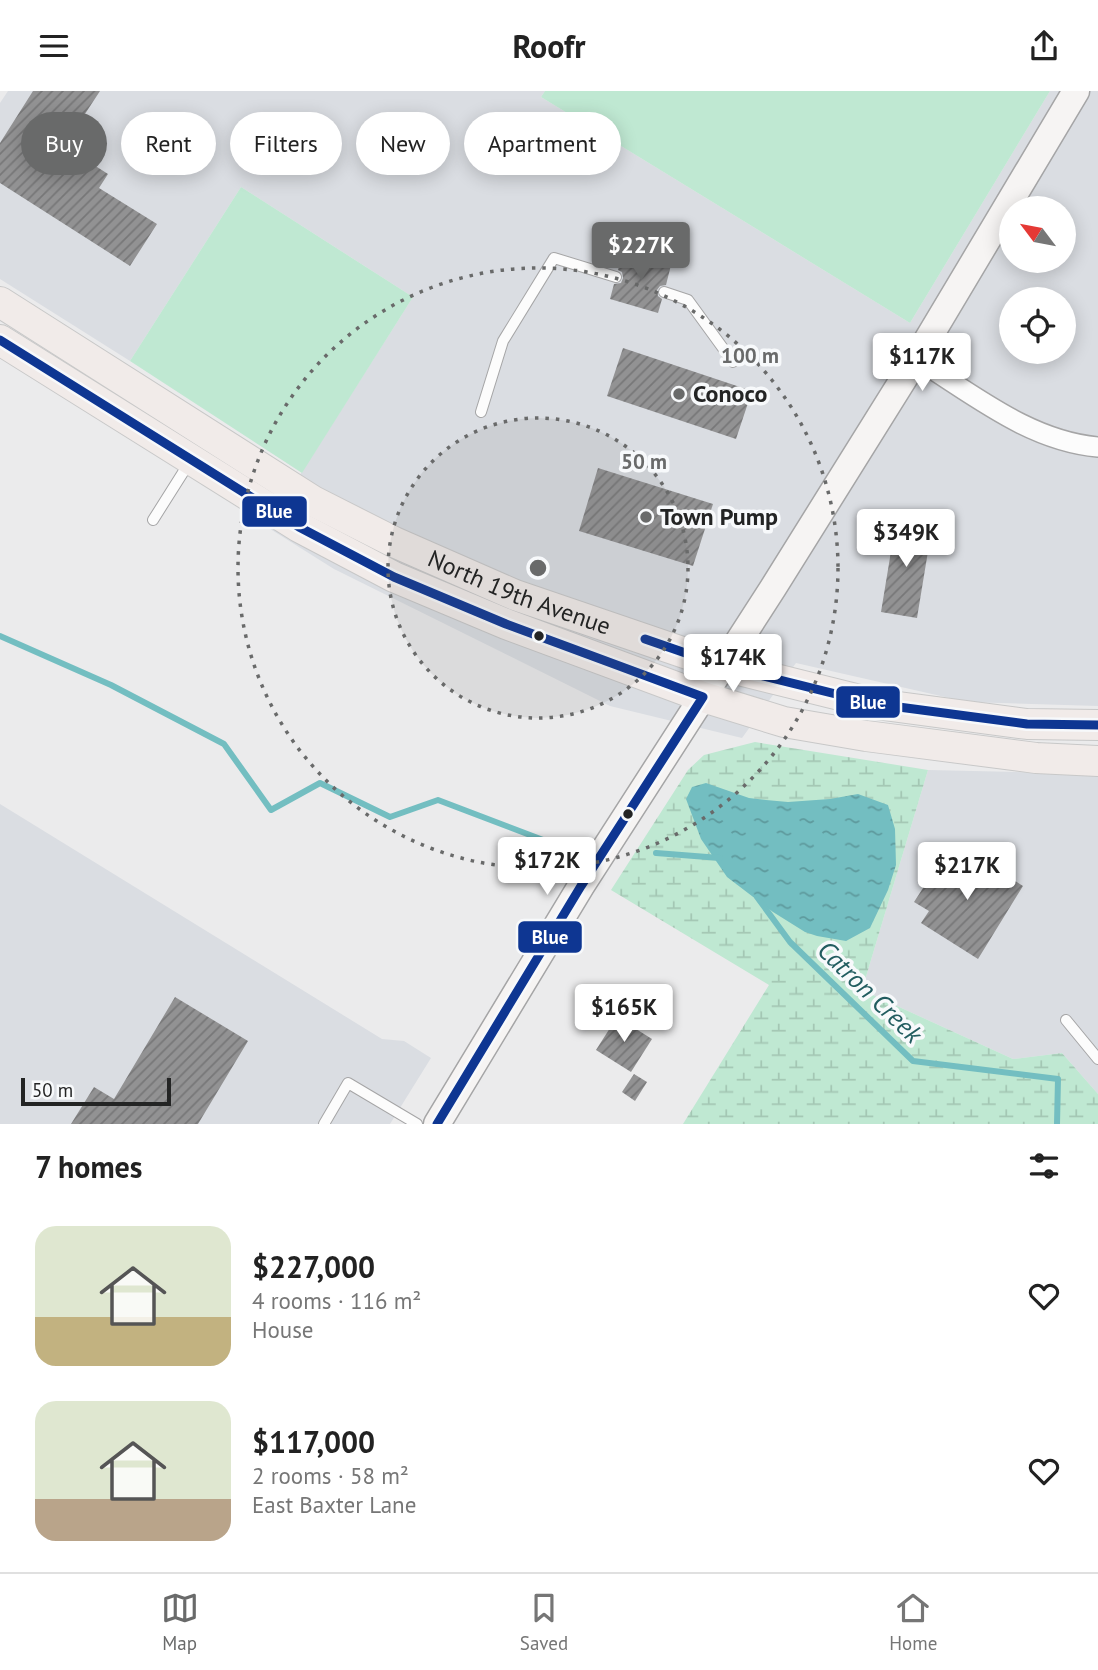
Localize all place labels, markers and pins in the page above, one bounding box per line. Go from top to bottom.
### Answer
pin: $227K [592,223,690,282]
pin: $117K [873,334,971,393]
place label: Conoco [693,378,767,409]
marker: Conoco [671,386,687,402]
place label: Town Pump [660,501,778,532]
marker: Town Pump [638,509,654,525]
pin: $349K [857,510,955,569]
centre of rings [526,556,550,580]
unlabelled marker [532,629,546,643]
pin: $174K [684,635,782,694]
unlabelled marker [621,807,635,821]
pin: $172K [498,837,596,897]
pin: $217K [918,843,1016,902]
pin: $165K [575,985,673,1044]

